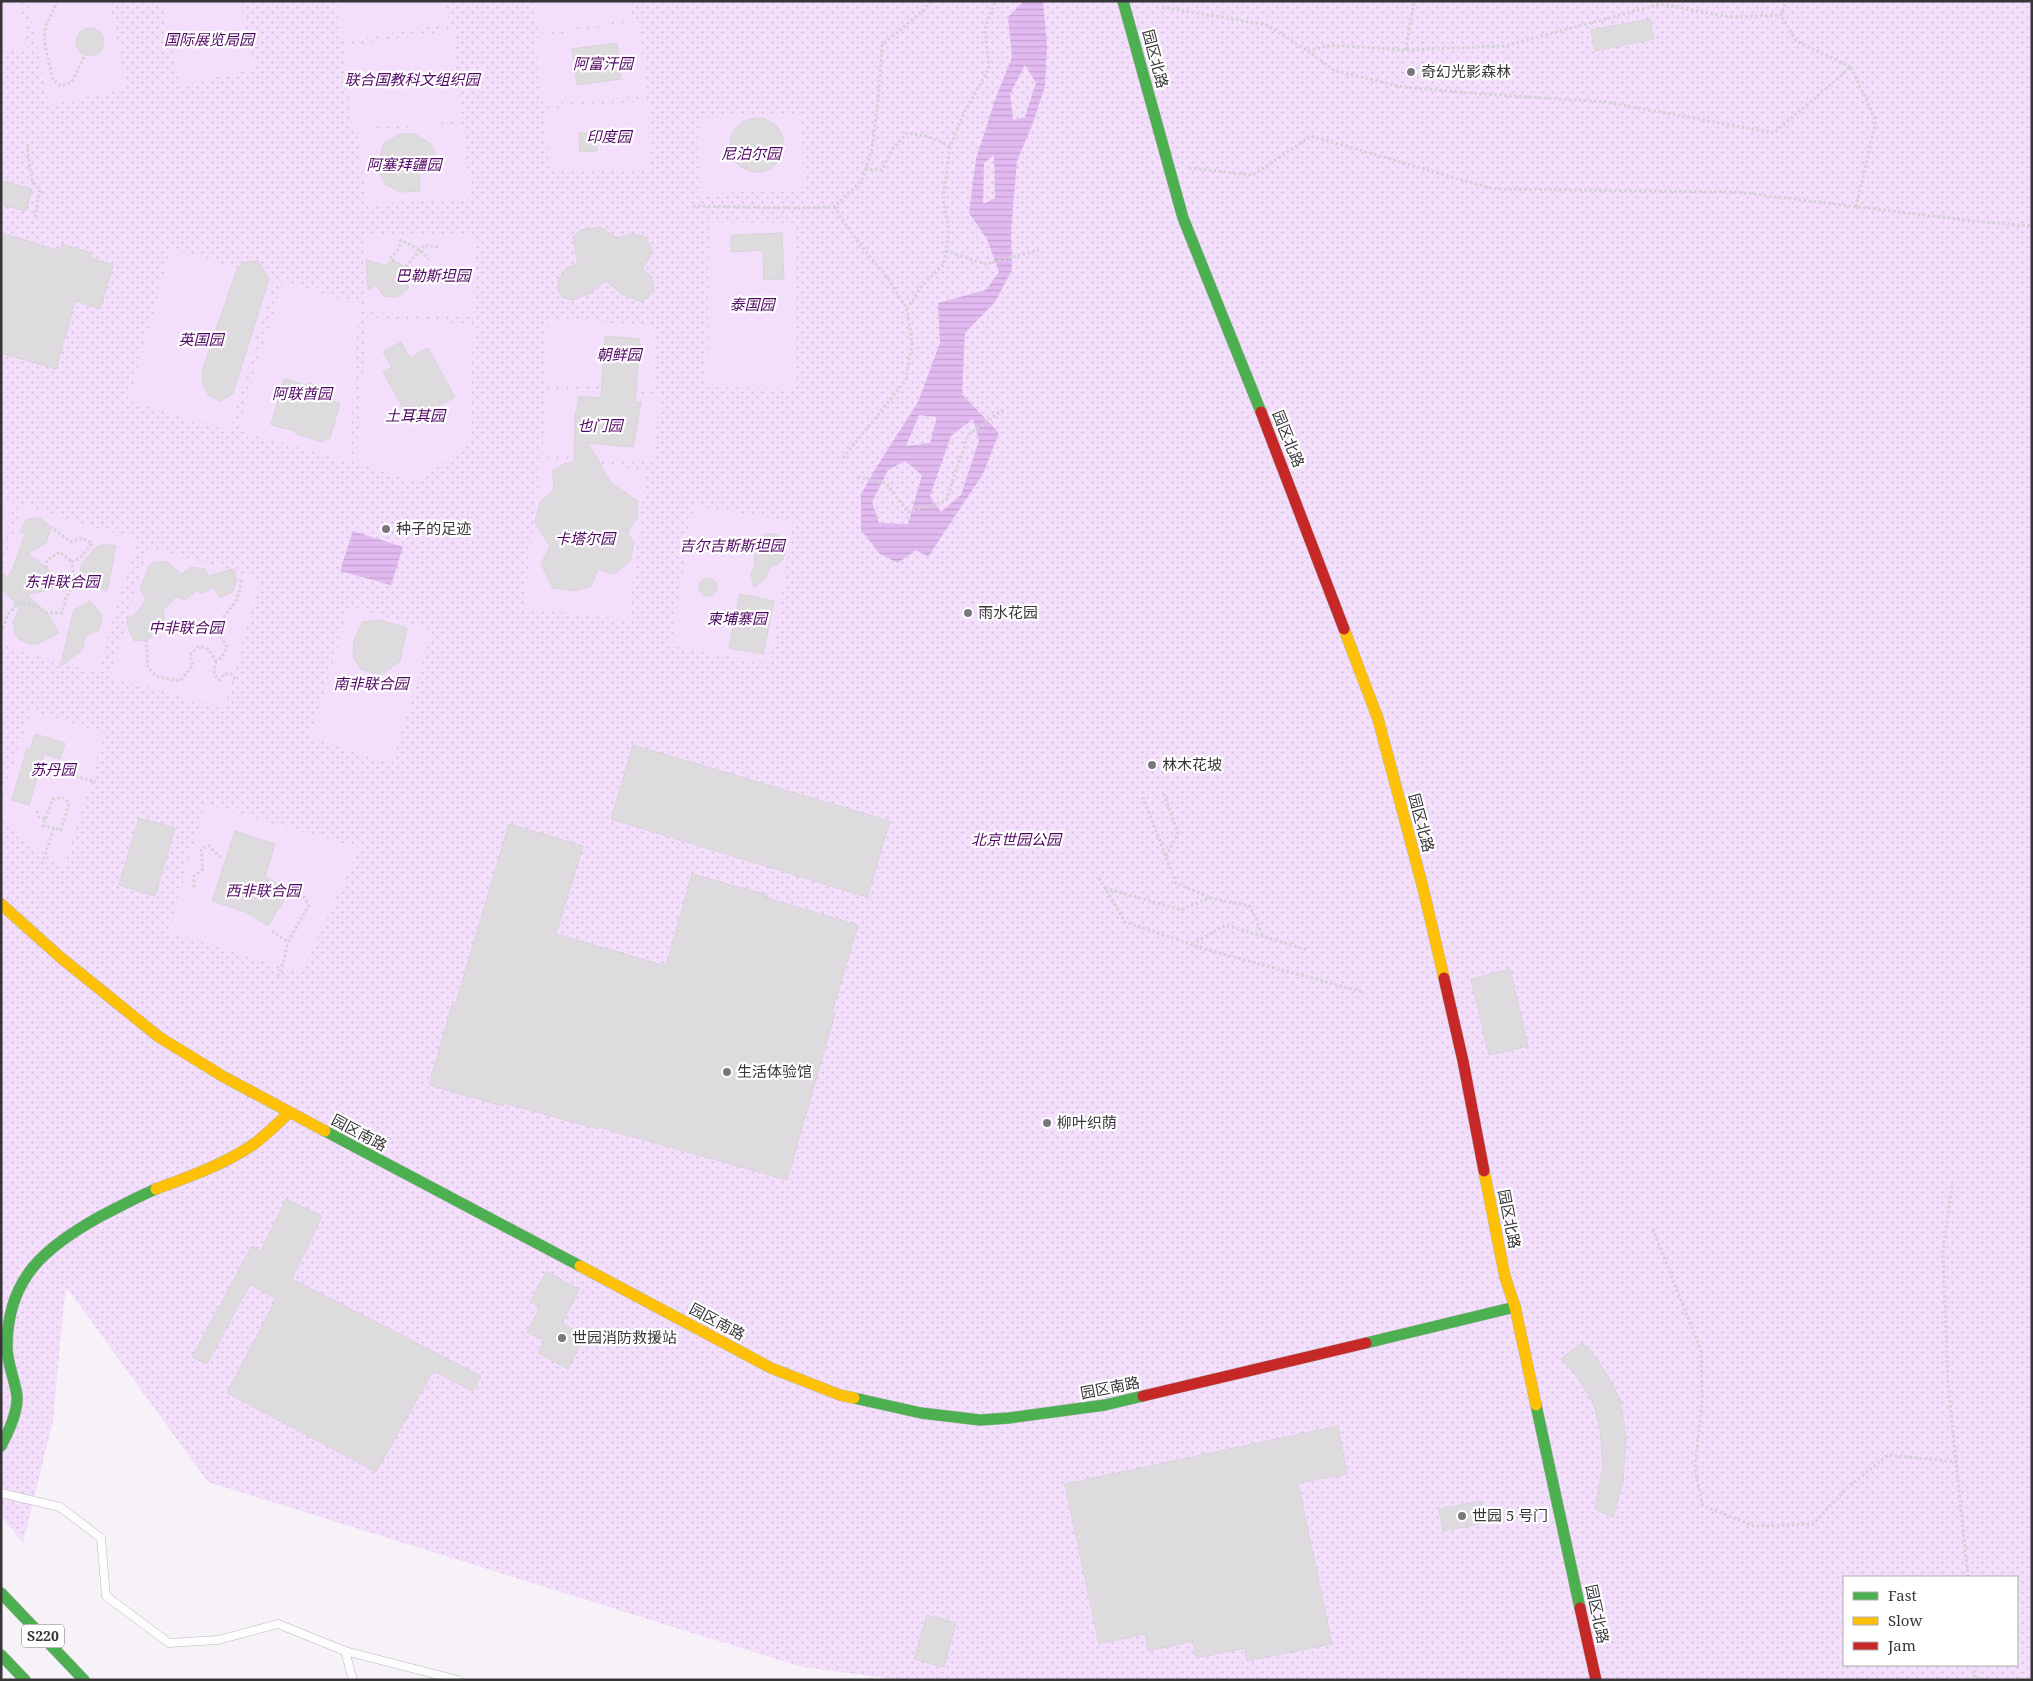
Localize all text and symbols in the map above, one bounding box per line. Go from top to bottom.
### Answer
street label: 园区北路 [1139,27,1173,90]
park label: 国际展览局园 [164,29,256,49]
park label: 阿富汗园 [573,53,635,73]
place label: 奇幻光影森林 [1421,61,1511,81]
marker: 奇幻光影森林 [1405,66,1417,78]
park label: 联合国教科文组织园 [344,69,481,89]
park label: 印度园 [586,126,633,146]
park label: 尼泊尔园 [721,143,783,163]
park label: 阿塞拜疆园 [366,154,443,174]
park label: 巴勒斯坦园 [395,265,472,285]
park label: 泰国园 [729,294,776,314]
park label: 英国园 [178,329,225,349]
park label: 朝鲜园 [596,344,643,364]
park label: 阿联酋园 [272,383,334,403]
park label: 土耳其园 [385,405,447,425]
street label: 园区北路 [1268,407,1309,470]
park label: 也门园 [577,415,624,435]
place label: 种子的足迹 [396,518,471,538]
marker: 种子的足迹 [380,523,392,535]
park label: 卡塔尔园 [555,528,617,548]
park label: 吉尔吉斯斯坦园 [679,535,786,555]
park label: 东非联合园 [24,571,101,591]
place label: 雨水花园 [978,602,1038,622]
marker: 雨水花园 [962,607,974,619]
park label: 柬埔寨园 [707,608,769,628]
park label: 中非联合园 [148,617,225,637]
park label: 南非联合园 [333,673,410,693]
place label: 林木花坡 [1162,754,1222,774]
park label: 苏丹园 [30,759,77,779]
marker: 林木花坡 [1146,759,1158,771]
street label: 园区北路 [1405,791,1439,854]
park label: 北京世园公园 [971,829,1063,849]
park label: 西非联合园 [225,880,302,900]
place label: 生活体验馆 [737,1061,812,1081]
marker: 生活体验馆 [721,1066,733,1078]
street label: 园区南路 [328,1109,391,1155]
place label: 柳叶织荫 [1057,1112,1117,1132]
marker: 柳叶织荫 [1041,1117,1053,1129]
street label: 园区北路 [1494,1187,1526,1250]
street label: 园区南路 [686,1298,749,1344]
place label: 世园消防救援站 [572,1327,677,1347]
marker: 世园消防救援站 [556,1332,568,1344]
street label: 园区南路 [1078,1371,1141,1403]
place label: 世园 5 号门 [1472,1505,1548,1525]
marker: 世园 5 号门 [1456,1510,1468,1522]
legend [1843,1576,2018,1666]
street label: 园区北路 [1582,1582,1614,1645]
text: Fast [1888,1585,1917,1605]
text: Slow [1888,1610,1922,1630]
road number: S220 [22,1624,64,1648]
text: Jam [1887,1635,1916,1655]

